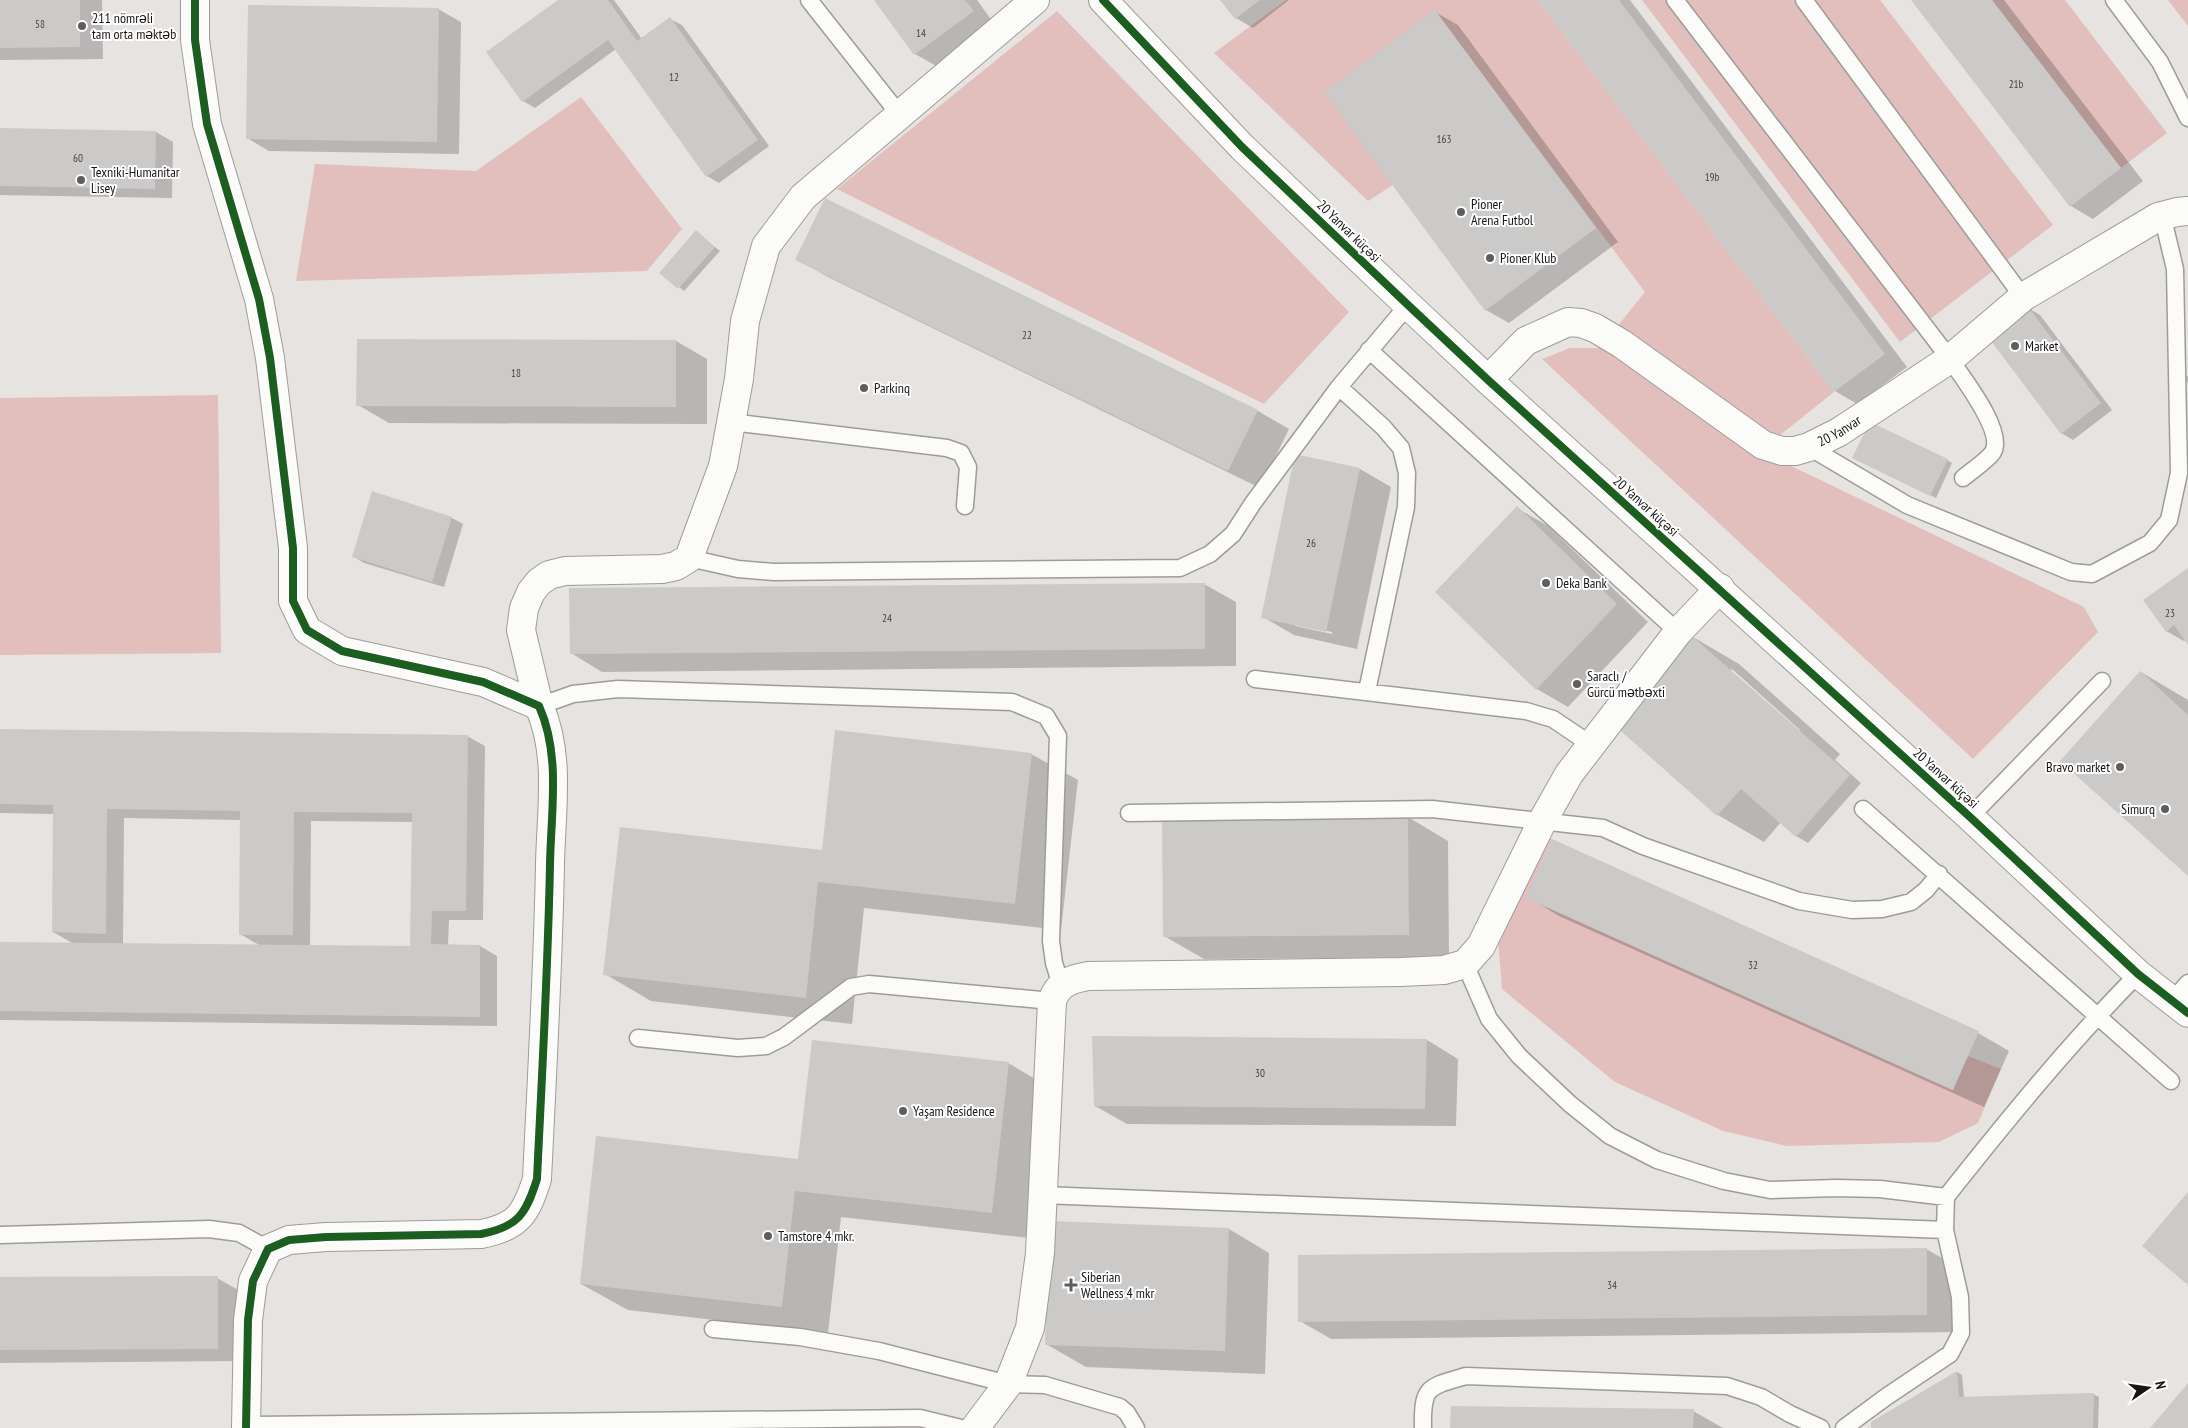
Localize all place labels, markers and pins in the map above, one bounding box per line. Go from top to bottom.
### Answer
place label: 211 nömrəli tam orta məktəb [92,9,176,43]
marker: 211 nömrəli tam orta məktəb [76,20,88,32]
place label: Texniki-Humanitar Lisey [91,163,180,197]
marker: Texniki-Humanitar Lisey [75,174,87,186]
place label: Pioner Arena Futbol [1471,195,1534,229]
marker: Pioner Arena Futbol [1455,206,1467,218]
place label: Pioner Klub [1500,249,1556,267]
marker: Pioner Klub [1484,252,1496,264]
place label: Market [2025,337,2058,355]
marker: Market [2009,340,2021,352]
place label: Parkinq [874,379,910,397]
marker: Parkinq [858,382,870,394]
place label: Deka Bank [1556,574,1607,592]
marker: Deka Bank [1540,577,1552,589]
place label: Saraclı / Gürcü mətbəxti [1587,667,1665,701]
marker: Saraclı / Gürcü mətbəxti [1571,678,1583,690]
place label: Bravo market [2046,758,2110,776]
marker: Bravo market [2114,761,2126,773]
place label: Simurq [2121,800,2155,818]
marker: Simurq [2159,803,2171,815]
place label: Yaşam Residence [913,1102,995,1120]
marker: Yaşam Residence [897,1105,909,1117]
place label: Tamstore 4 mkr. [778,1227,854,1245]
marker: Tamstore 4 mkr. [762,1230,774,1242]
place label: Siberian Wellness 4 mkr [1081,1268,1154,1302]
marker: Siberian Wellness 4 mkr [1065,1279,1077,1291]

